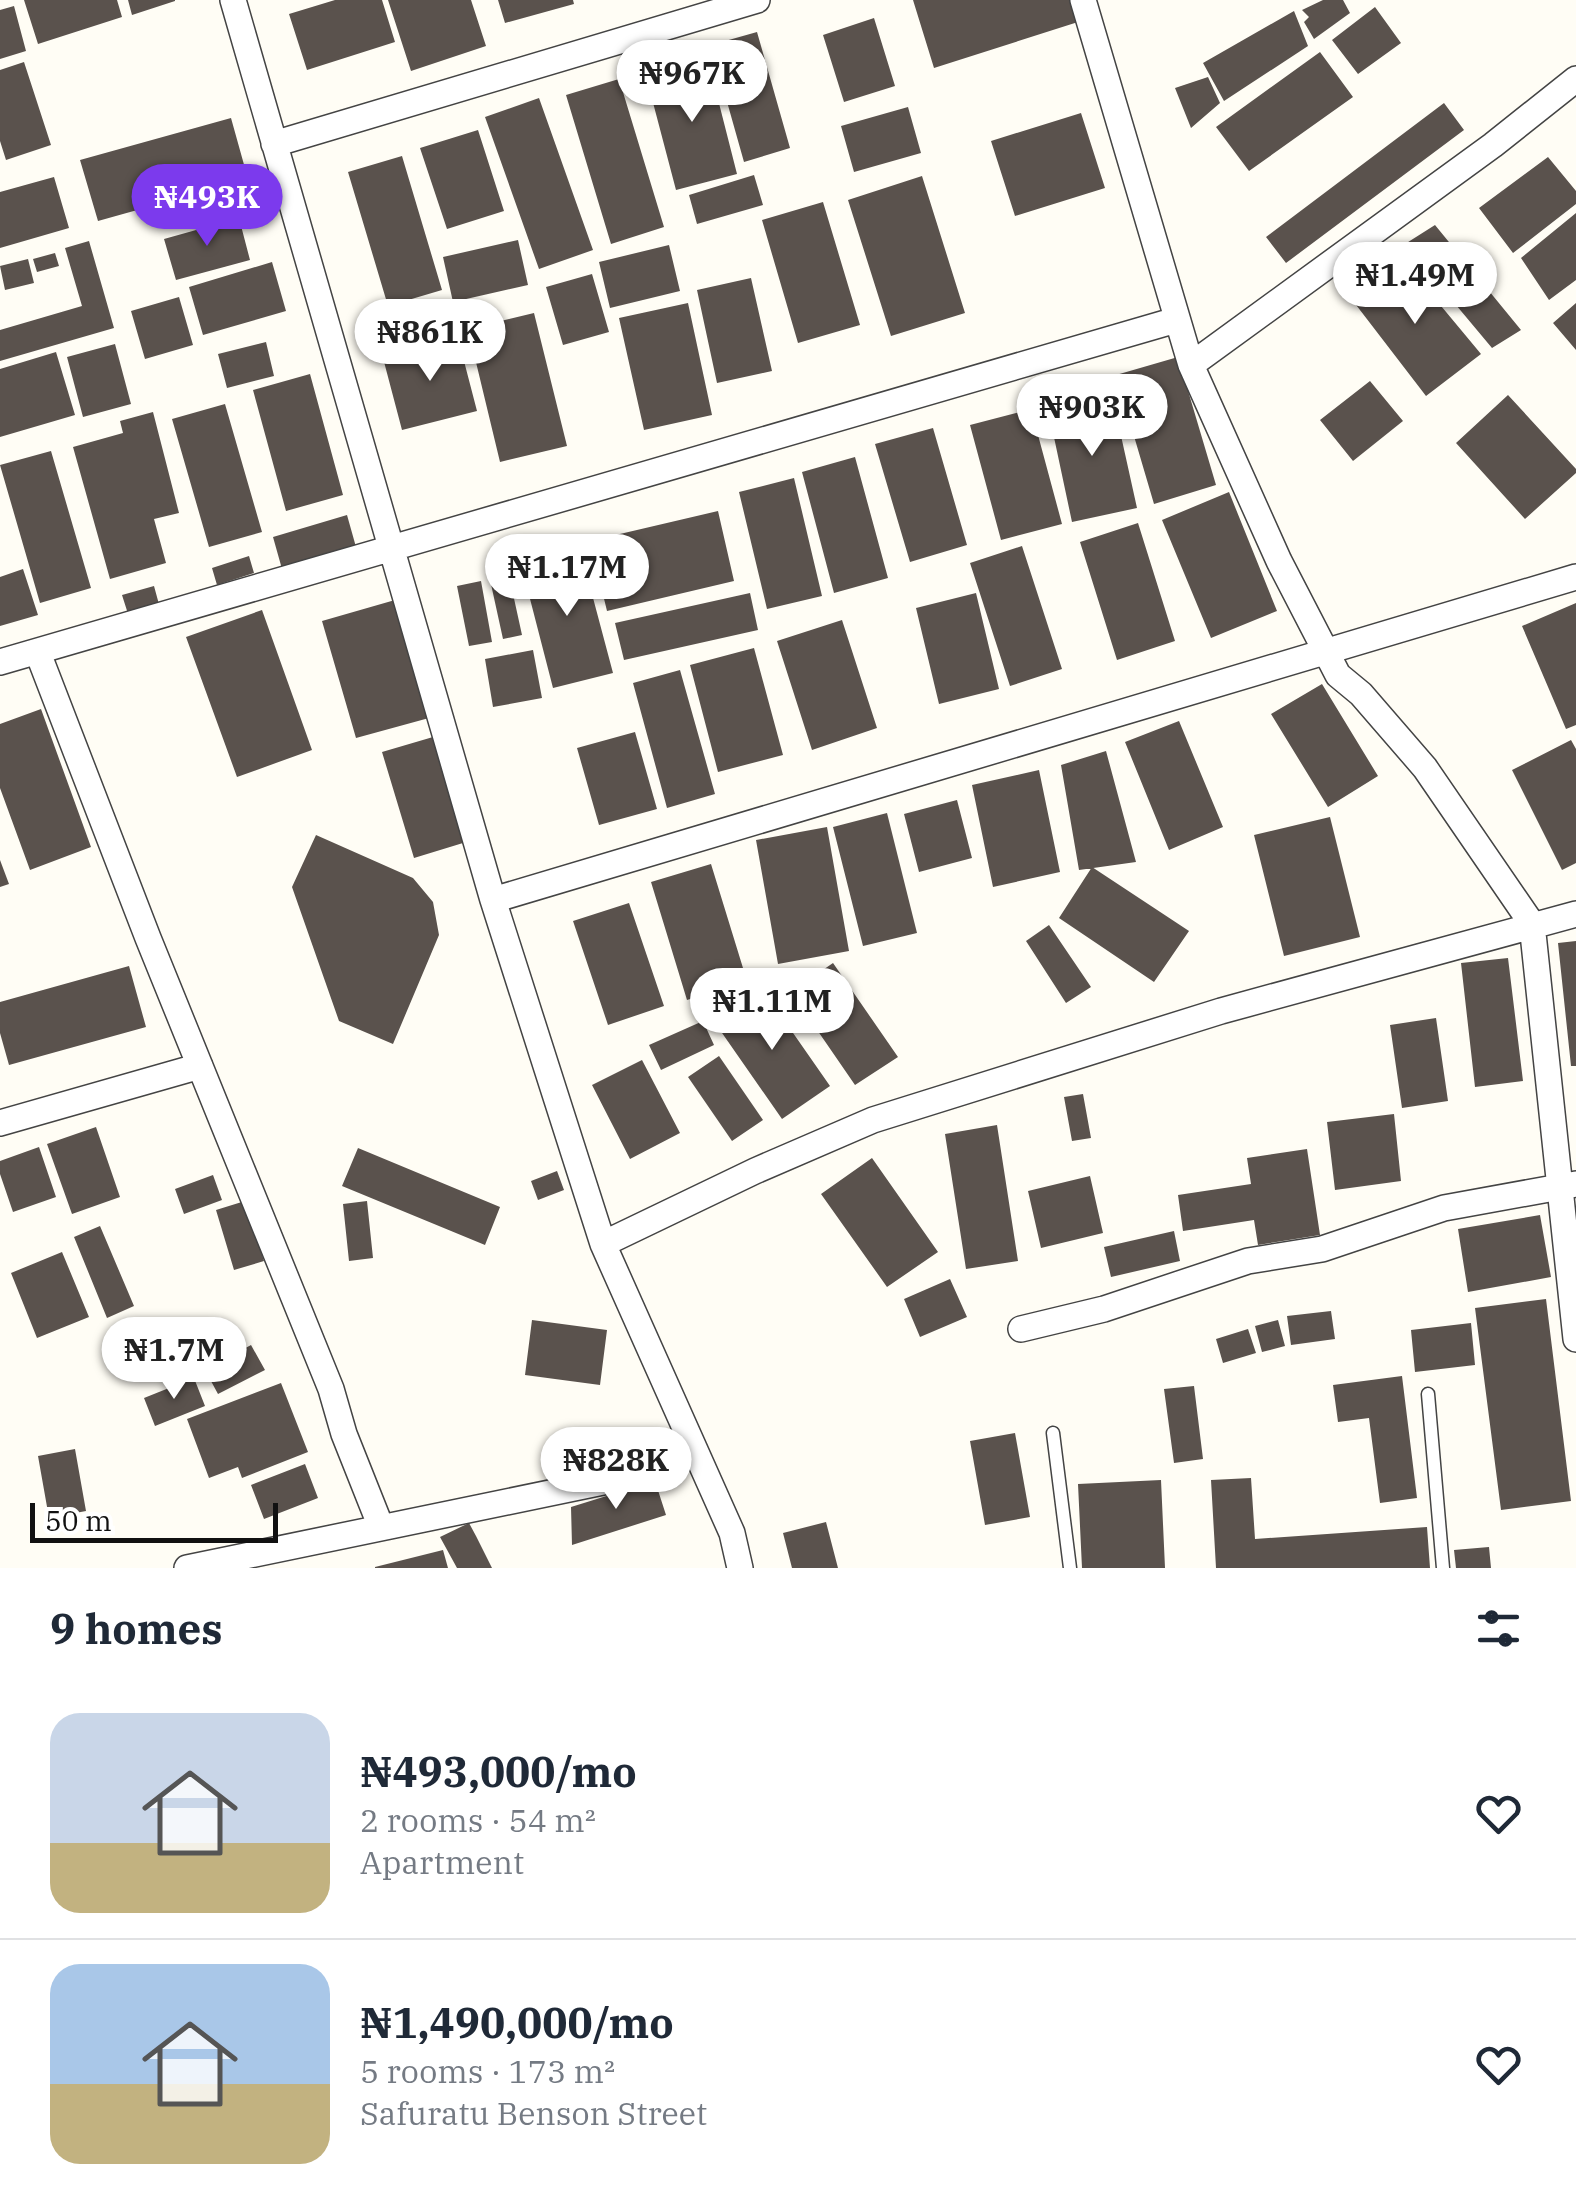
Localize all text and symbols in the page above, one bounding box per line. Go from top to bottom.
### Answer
pin: ₦967K [622,40,762,125]
text: ₦967K [639,51,745,93]
pin: ₦493K [137,164,277,249]
text: ₦493K [154,175,260,217]
pin: ₦1.49M [1334,242,1496,327]
text: ₦1.49M [1355,253,1475,295]
pin: ₦861K [360,299,500,384]
text: ₦861K [377,310,483,352]
pin: ₦903K [1022,374,1162,459]
text: ₦903K [1039,385,1145,427]
pin: ₦1.17M [486,534,648,619]
text: ₦1.17M [507,545,627,587]
pin: ₦1.11M [691,968,853,1053]
text: ₦1.11M [712,979,832,1021]
pin: ₦1.7M [104,1317,244,1402]
text: ₦1.7M [124,1328,224,1370]
pin: ₦828K [546,1427,686,1512]
text: ₦828K [563,1438,669,1480]
scale bar [30,1498,278,1542]
text: 50 m [45,1502,112,1539]
text: 9 homes [50,1601,223,1656]
icon: filters [1471,1601,1526,1656]
text: ₦493,000/mo [360,1744,637,1799]
icon: home [130,1753,250,1873]
icon: heart [1471,1786,1526,1841]
text: 2 rooms · 54 m² [360,1799,596,1841]
text: Apartment [360,1841,524,1883]
text: ₦1,490,000/mo [360,1995,674,2050]
icon: home [130,2004,250,2124]
icon: heart [1471,2037,1526,2092]
text: 5 rooms · 173 m² [360,2050,615,2092]
text: Safuratu Benson Street [360,2092,707,2134]

